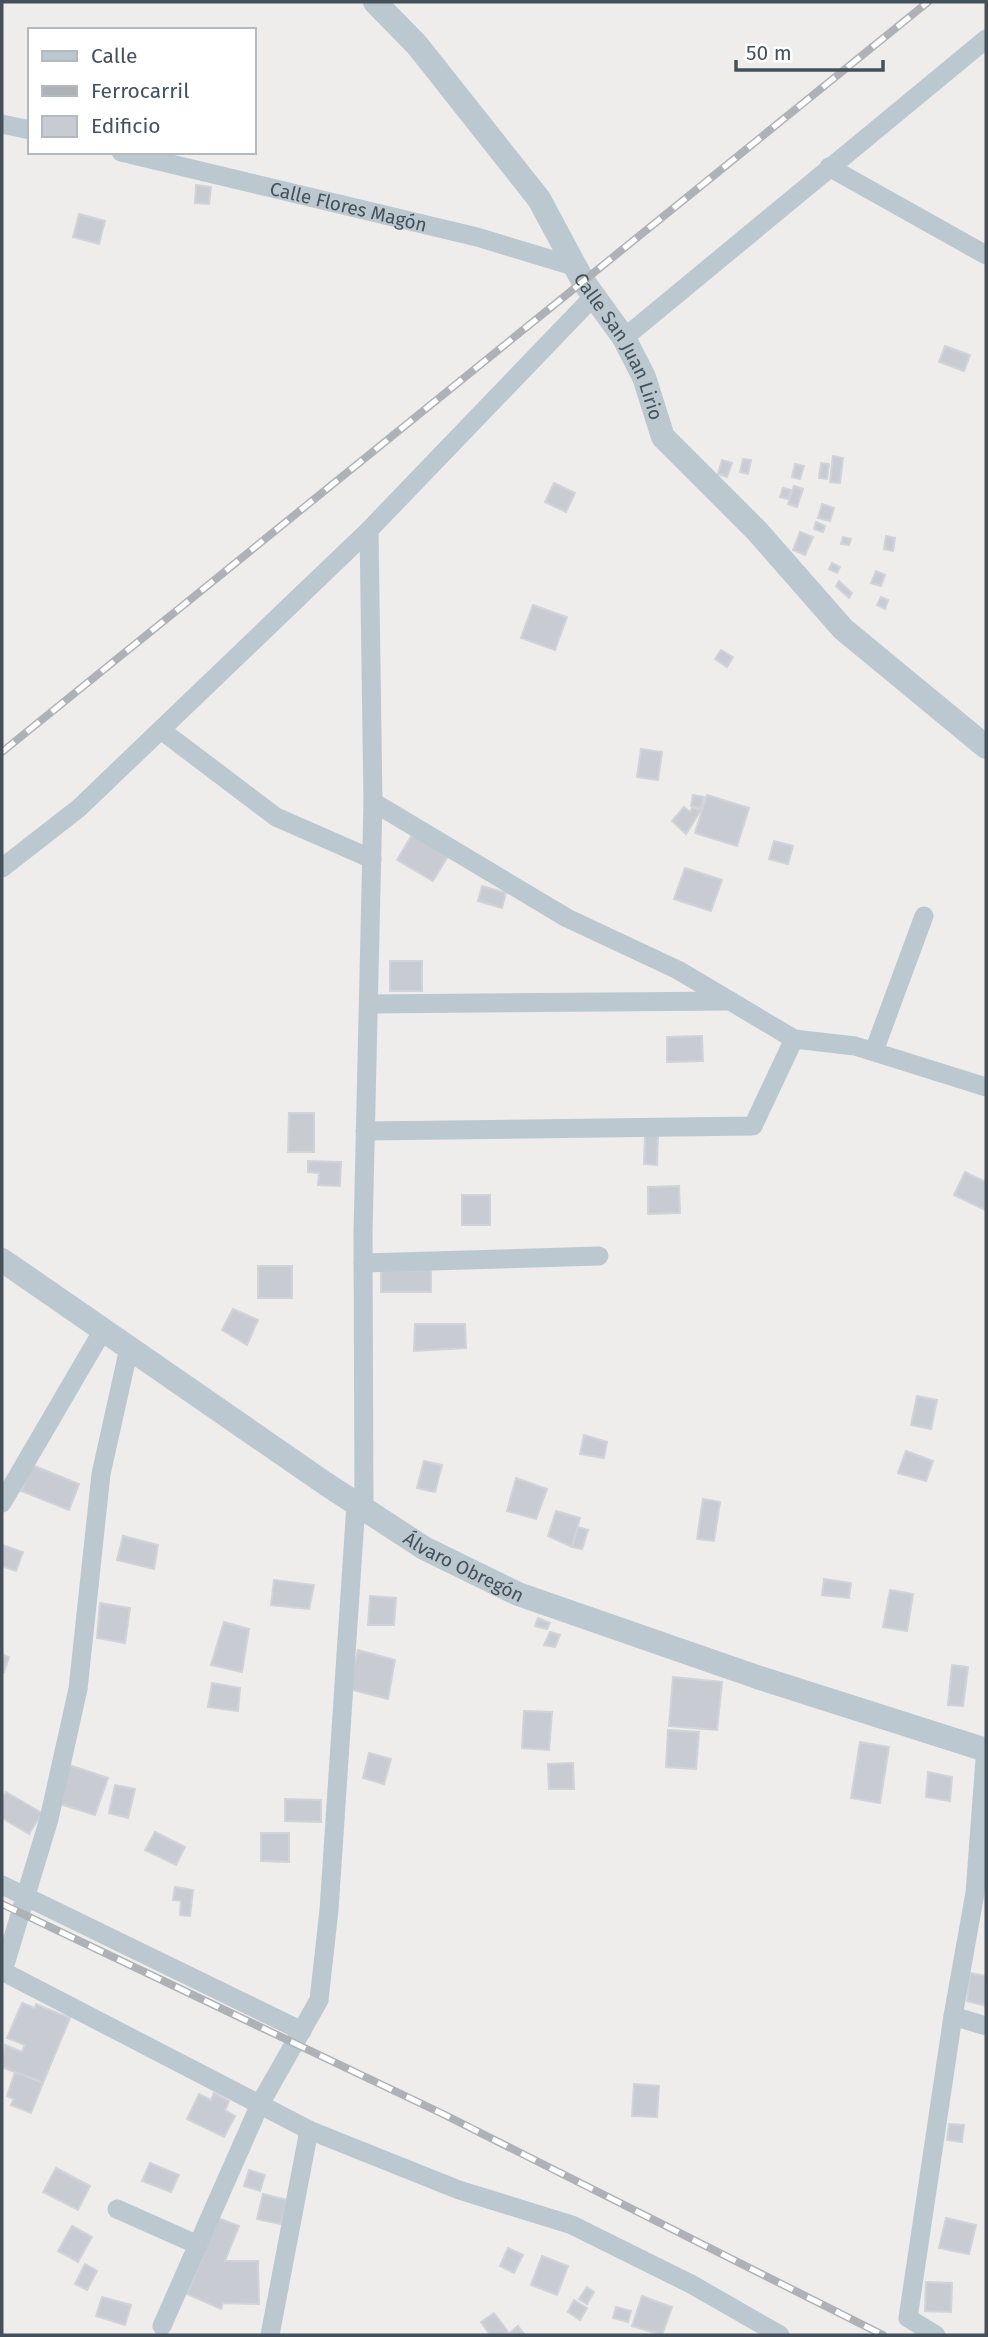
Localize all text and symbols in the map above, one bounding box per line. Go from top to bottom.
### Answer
legend [28,28,256,154]
scale bar [736,28,883,72]
text: 50 m [746,40,792,66]
text: Calle [91,43,137,69]
text: Ferrocarril [91,78,189,104]
text: Edificio [91,113,161,139]
street label: Calle Flores Magón [268,177,429,236]
street label: Calle San Juan Lirio [569,269,668,423]
street label: Álvaro Obregón [399,1526,528,1607]

